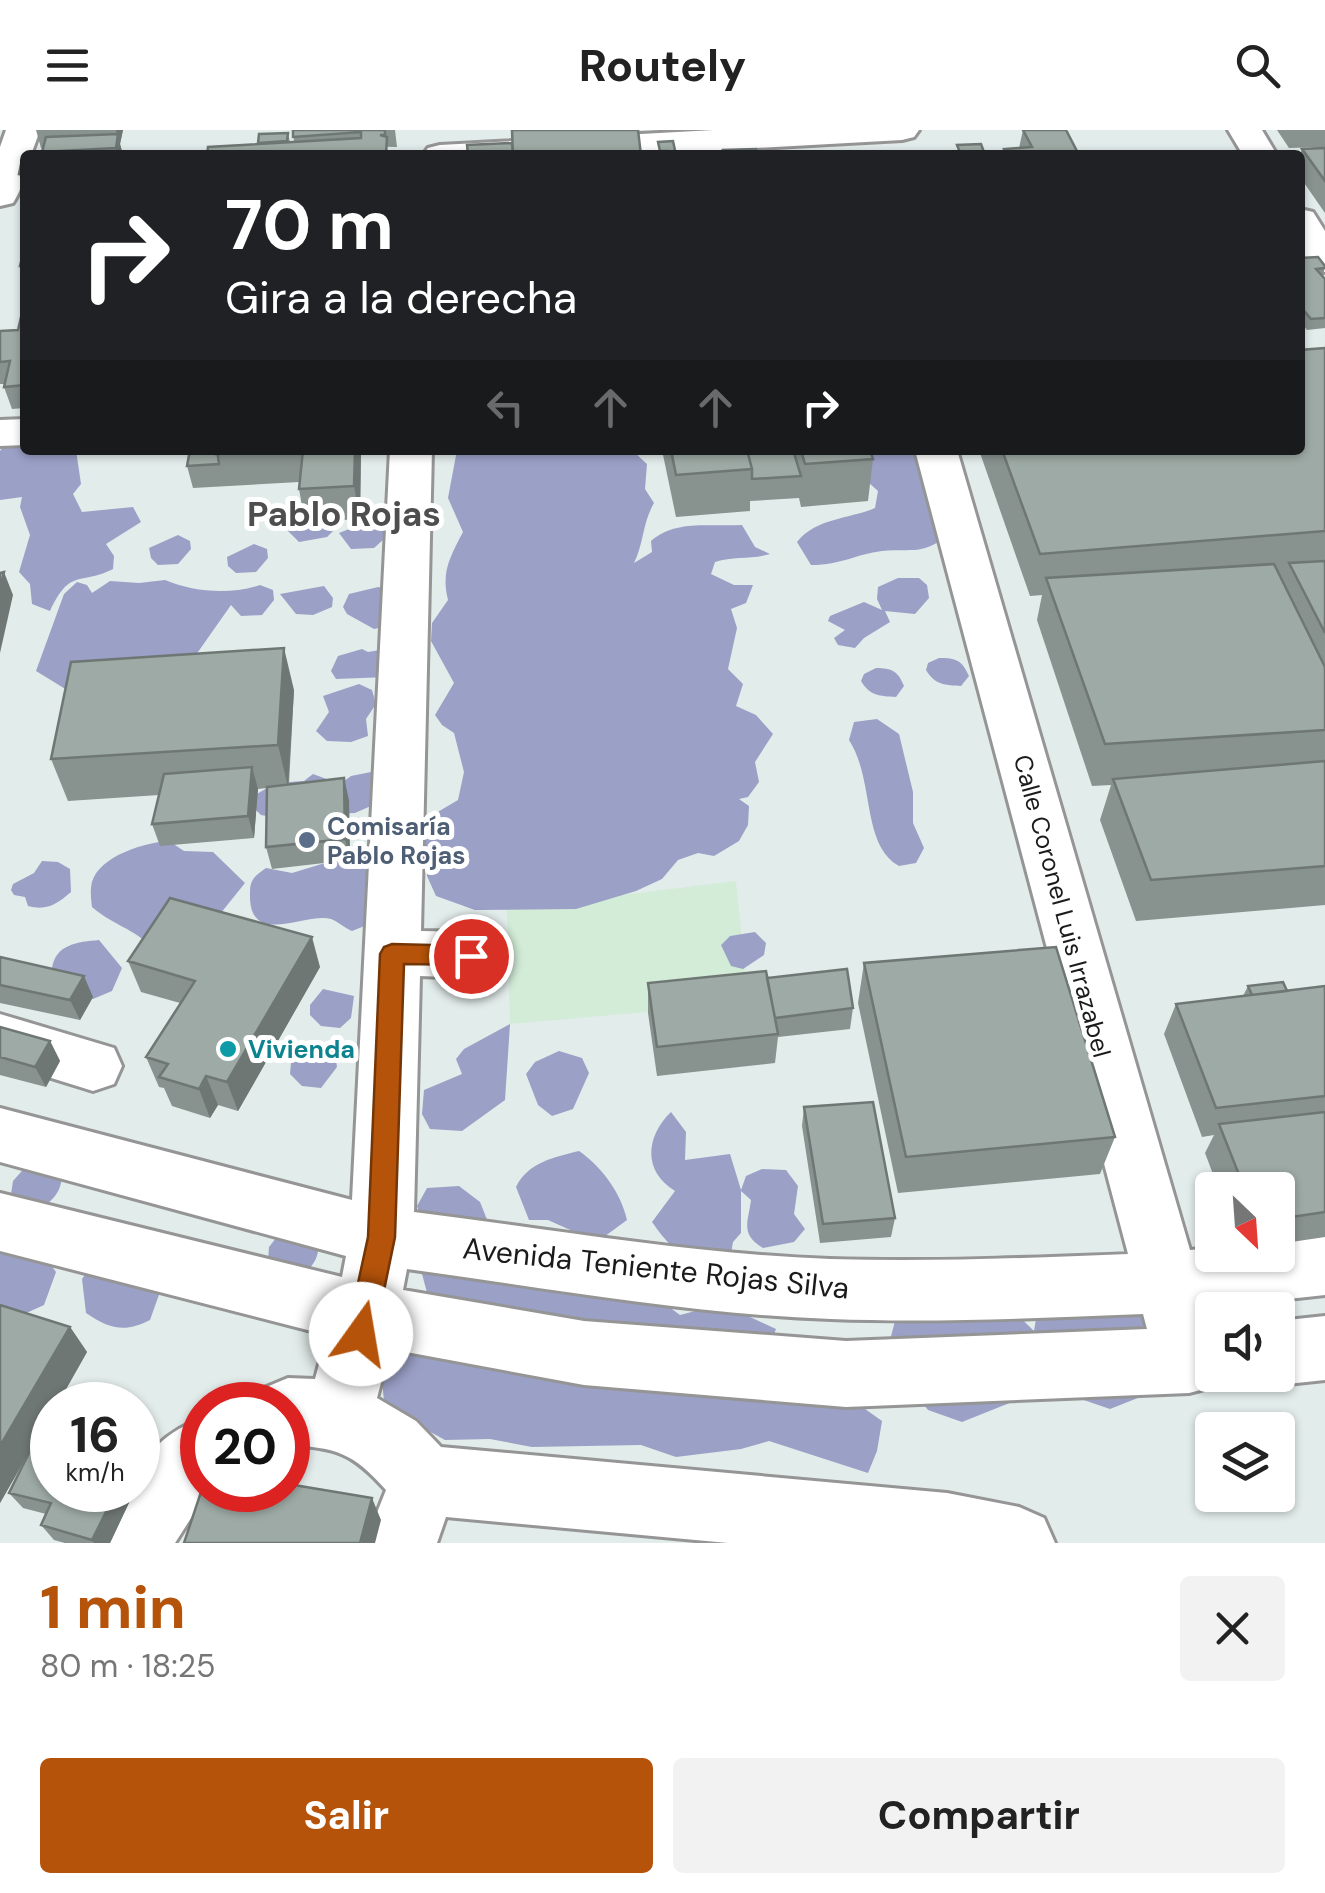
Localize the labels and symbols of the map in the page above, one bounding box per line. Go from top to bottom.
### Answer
district label: Pablo Rojas [247,491,441,537]
street label: Calle Coronel Luis Irrazabel [1006,751,1118,1061]
place label: Comisaría Pablo Rojas [327,810,465,872]
marker: Comisaría Pablo Rojas [296,829,318,851]
pin [429,914,514,999]
place label: Vivienda [248,1033,355,1066]
marker: Vivienda [217,1038,239,1060]
north arrow [1195,1172,1295,1272]
street label: Avenida Teniente Rojas Silva [461,1228,851,1308]
position arrow [309,1282,413,1386]
speed limit sign: 20 [180,1382,310,1512]

